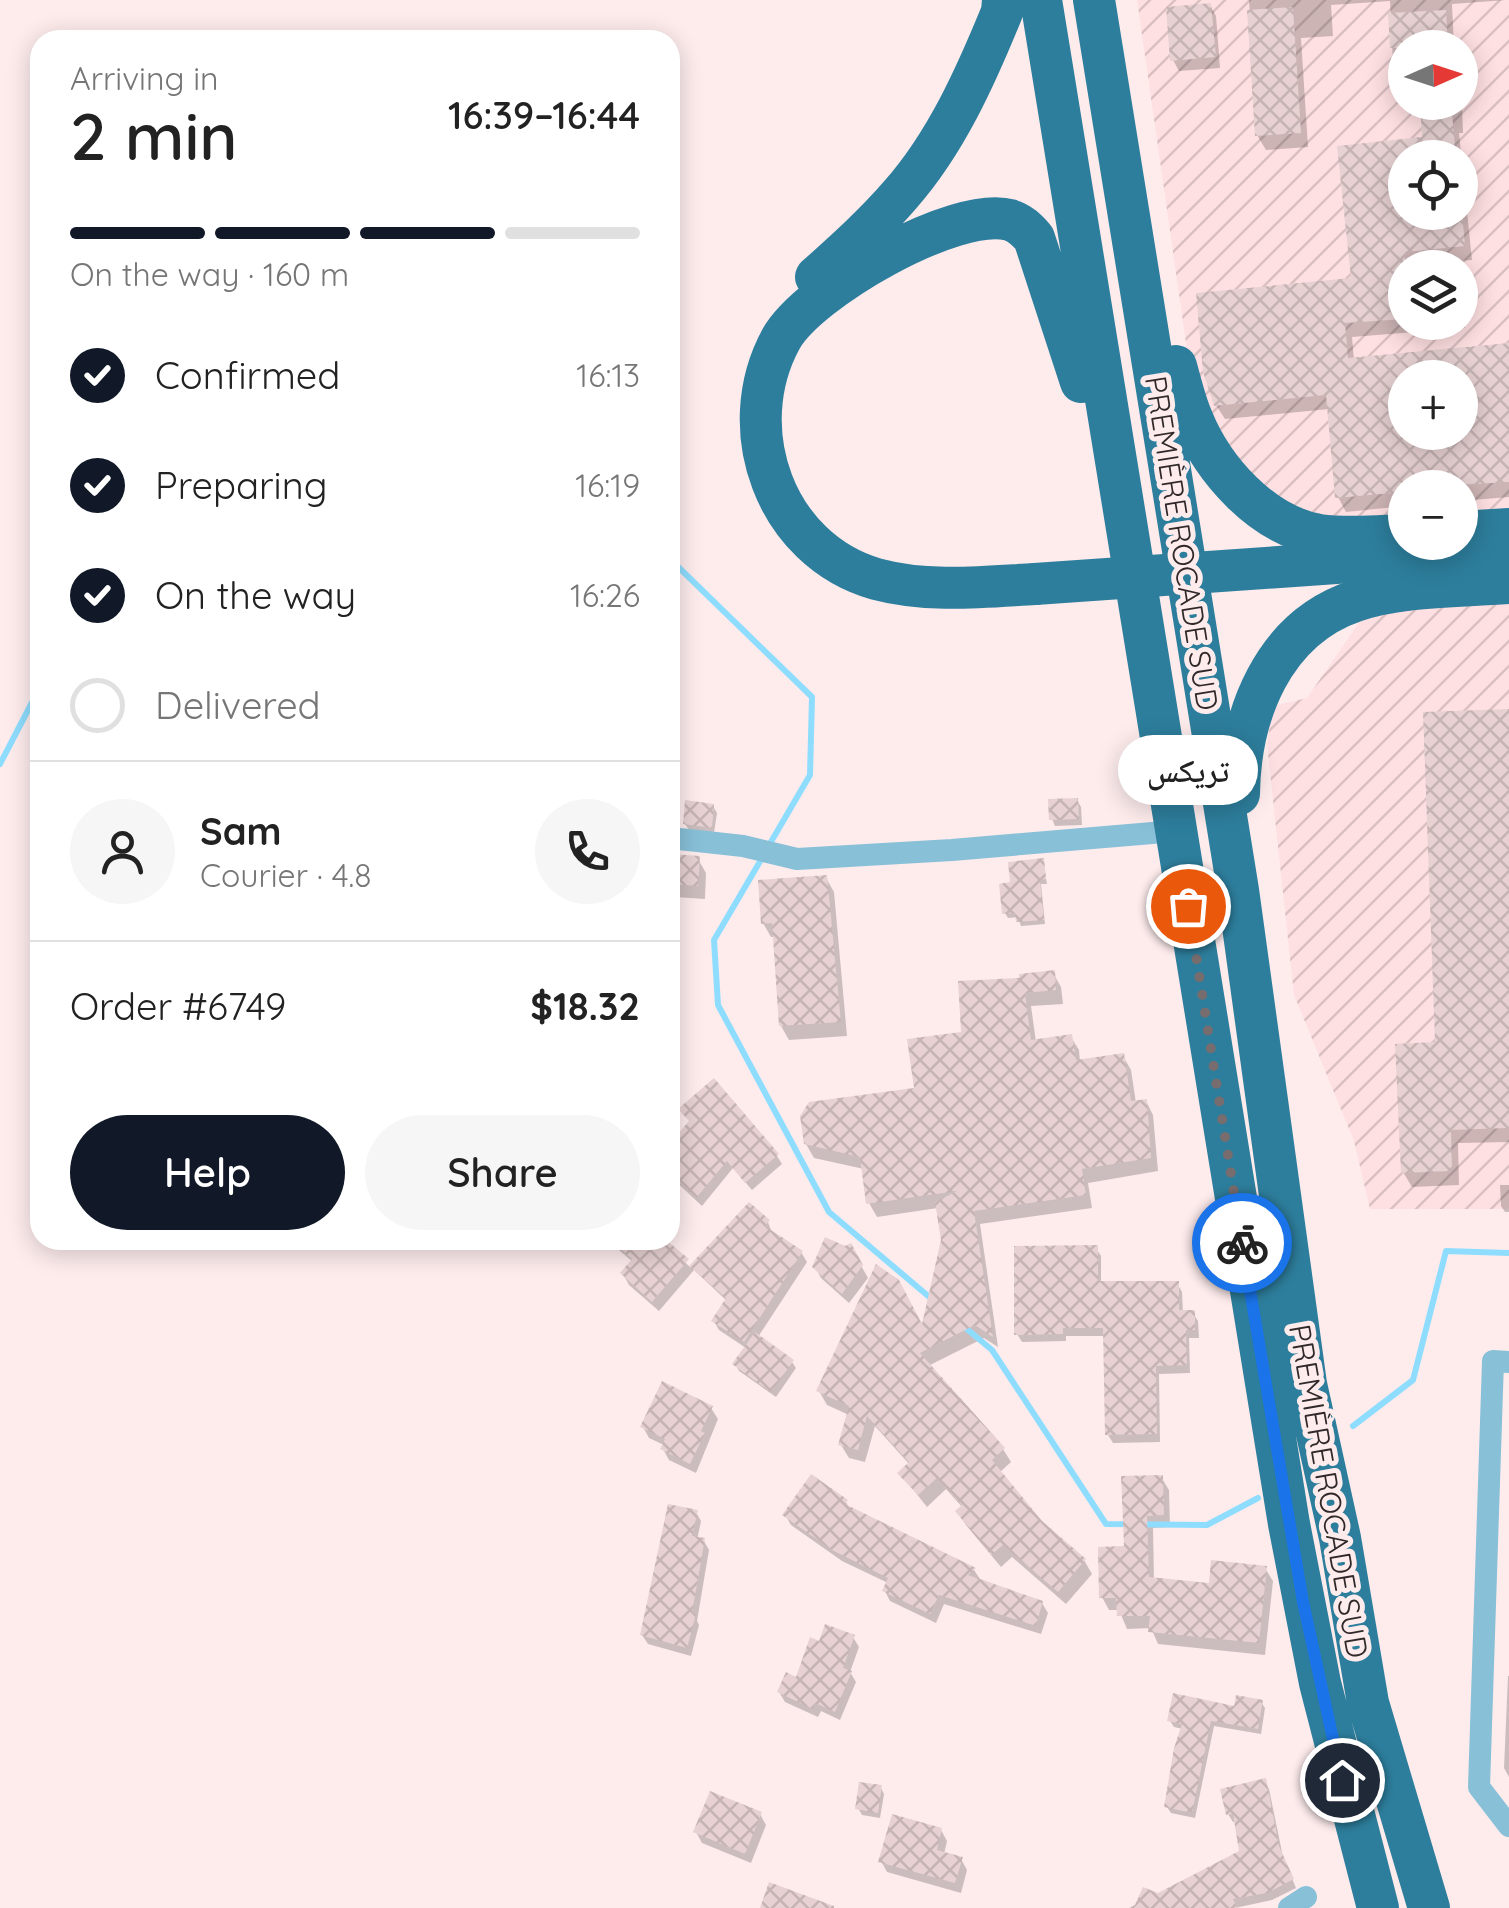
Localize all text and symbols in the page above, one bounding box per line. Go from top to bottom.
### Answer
north arrow [1388,30,1478,120]
map controls [1388,30,1478,560]
text: Arriving in [70,58,219,98]
text: 16:39–16:44 [448,91,640,139]
text: 2 min [70,95,238,176]
button: locate [1388,140,1478,230]
button: layers [1388,250,1478,340]
text: On the way · 160 m [70,254,349,294]
icon: check [70,348,125,403]
text: Confirmed [155,351,340,399]
text: 16:13 [576,355,640,395]
button: + [1388,360,1478,450]
street label: PREMIÈRE ROCADE SUD [1137,373,1227,713]
icon: check [70,458,125,513]
text: Preparing [155,461,327,509]
text: 16:19 [575,465,640,505]
button: − [1388,470,1478,560]
icon: check [70,568,125,623]
text: On the way [155,571,356,619]
text: 16:26 [570,575,640,615]
text: Delivered [155,681,321,729]
callout: تريكس [1118,736,1258,806]
text: تريكس [1147,750,1229,790]
button: person [70,799,175,904]
button: phone [535,799,640,904]
text: Sam [200,807,282,855]
text: Courier · 4.8 [200,855,372,895]
pin [1146,864,1231,949]
icon: bag [1161,879,1216,934]
text: Order #6749 [70,982,286,1030]
text: $18.32 [530,982,640,1030]
button: Help [70,1115,345,1230]
button: Share [365,1115,640,1230]
courier [1192,1193,1292,1293]
icon: bike [1215,1216,1270,1271]
street label: PREMIÈRE ROCADE SUD [1281,1321,1377,1661]
pin [1300,1738,1385,1823]
icon: home [1315,1753,1370,1808]

